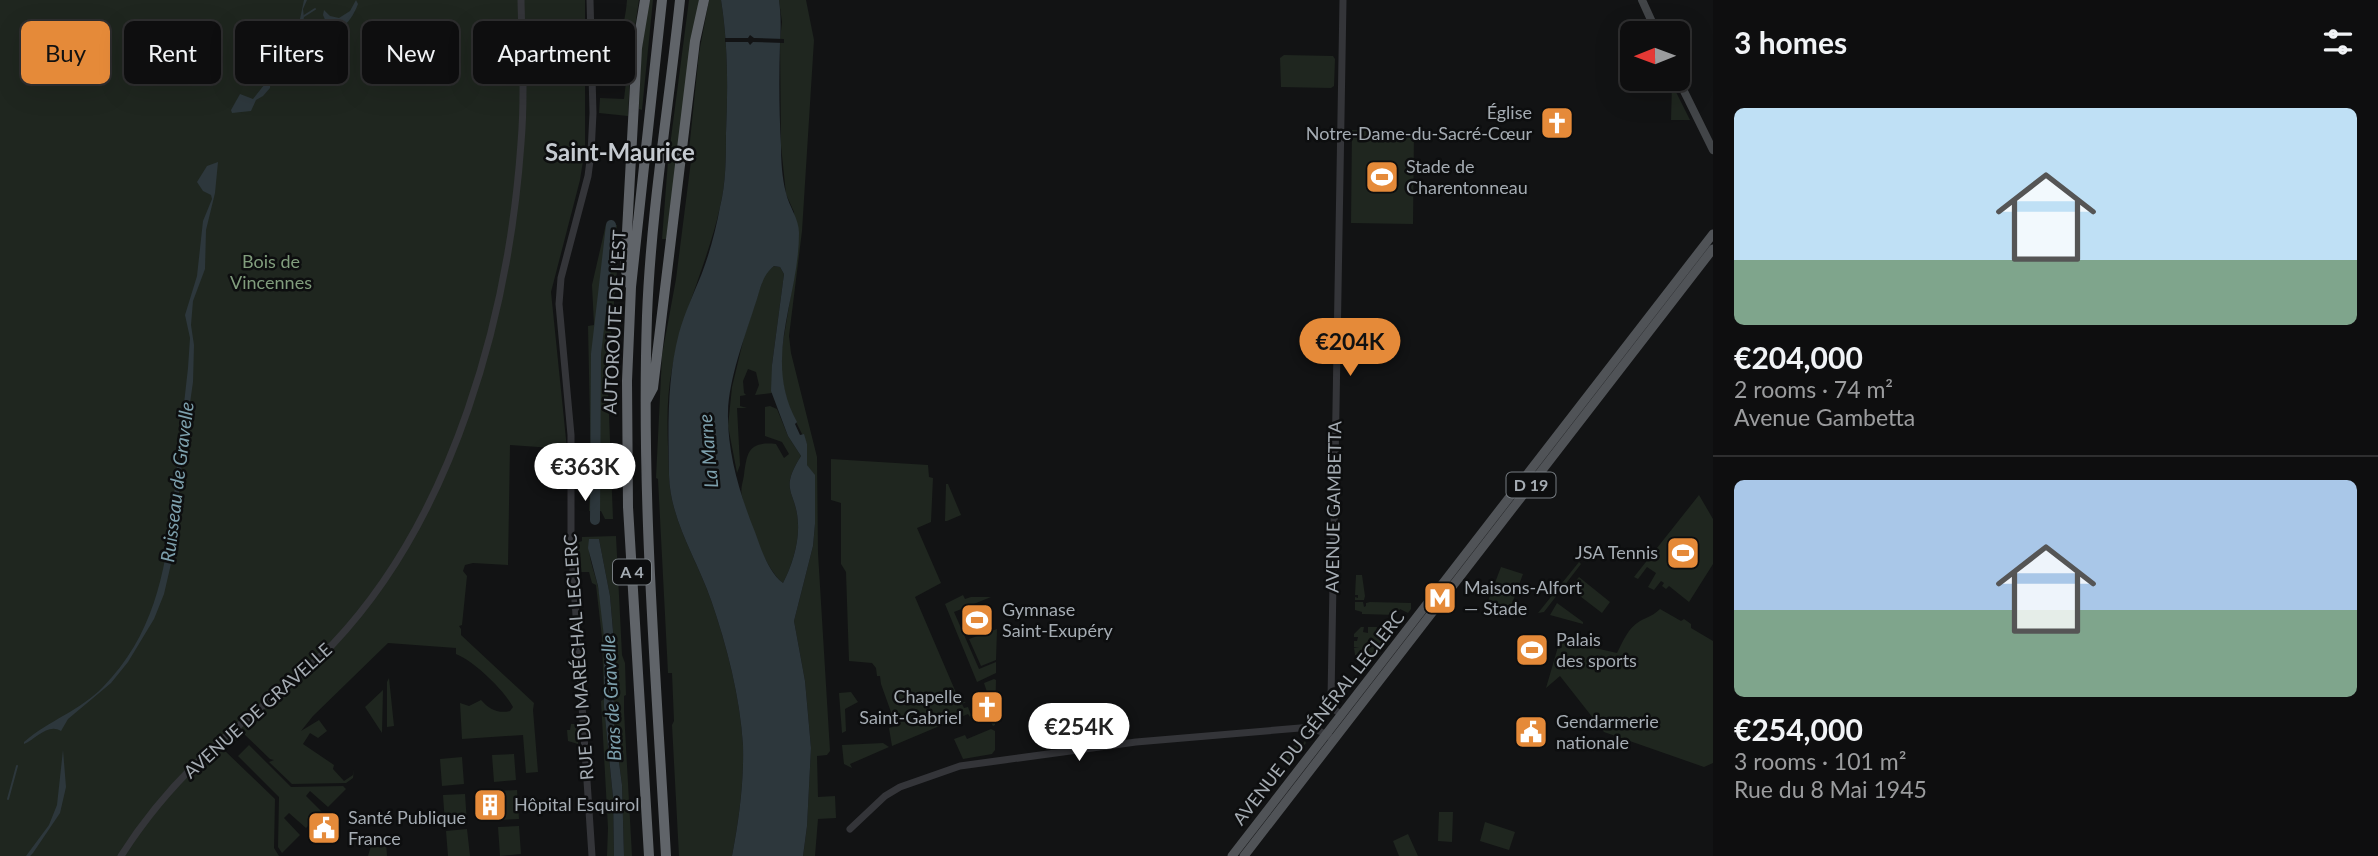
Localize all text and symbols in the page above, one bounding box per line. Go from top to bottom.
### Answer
chip: Buy [21,21,110,84]
chip: Rent [124,21,221,84]
chip: Filters [235,21,348,84]
chip: New [362,21,459,84]
chip: Apartment [473,21,635,84]
north arrow [1620,21,1690,91]
map controls [1620,21,1690,91]
icon: filters [2319,23,2357,61]
text: 3 homes [1734,24,1847,60]
place label: Église Notre-Dame-du-Sacré-Cœur [1306,101,1532,144]
church icon: Église Notre-Dame-du-Sacré-Cœur [1538,104,1576,142]
district label: Saint-Maurice [545,137,695,166]
icon: home [1983,154,2109,280]
place label: Stade de Charentonneau [1406,155,1528,198]
sports icon: Stade de Charentonneau [1363,158,1401,196]
street label: AUTOROUTE DE L’EST [598,229,630,415]
park label: Bois de Vincennes [230,250,312,293]
pin: €204K [1301,318,1399,378]
text: €204K [1315,327,1385,355]
text: €204,000 [1734,339,1863,375]
text: 2 rooms · 74 m² [1734,375,1893,403]
water label: Ruisseau de Gravelle [155,400,198,563]
text: Avenue Gambetta [1734,403,1915,431]
water label: La Marne [693,413,722,489]
street label: AVENUE GAMBETTA [1321,420,1346,593]
pin: €363K [536,444,634,503]
text: €363K [550,452,620,480]
road number: D 19 [1506,472,1556,498]
icon: home [1983,526,2109,652]
street label: RUE DU MARÉCHAL LECLERC [558,533,598,781]
sports icon: JSA Tennis [1664,534,1702,572]
place label: JSA Tennis [1575,541,1658,563]
road number: A 4 [613,559,651,584]
place label: Maisons-Alfort — Stade [1464,576,1582,619]
metro station icon: Maisons-Alfort — Stade [1421,579,1459,617]
place label: Gymnase Saint-Exupéry [1002,598,1114,641]
sports icon: Gymnase Saint-Exupéry [958,601,996,639]
street label: AVENUE DU GÉNÉRAL LECLERC [1228,606,1409,829]
place label: Palais des sports [1556,628,1637,671]
sports icon: Palais des sports [1513,631,1551,669]
water label: Bras de Gravelle [596,634,625,762]
street label: AVENUE DE GRAVELLE [179,638,336,783]
place label: Chapelle Saint-Gabriel [859,685,962,728]
church icon: Chapelle Saint-Gabriel [968,688,1006,726]
pin: €254K [1030,704,1128,763]
place label: Gendarmerie nationale [1556,710,1659,753]
text: €254,000 [1734,711,1863,747]
text: €254K [1044,712,1114,740]
public building icon: Gendarmerie nationale [1512,713,1550,751]
text: 3 rooms · 101 m² [1734,747,1906,775]
text: Rue du 8 Mai 1945 [1734,775,1927,803]
building icon: Hôpital Esquirol [471,786,509,824]
place label: Hôpital Esquirol [514,793,639,815]
place label: Santé Publique France [348,806,466,849]
public building icon: Santé Publique France [305,809,343,847]

